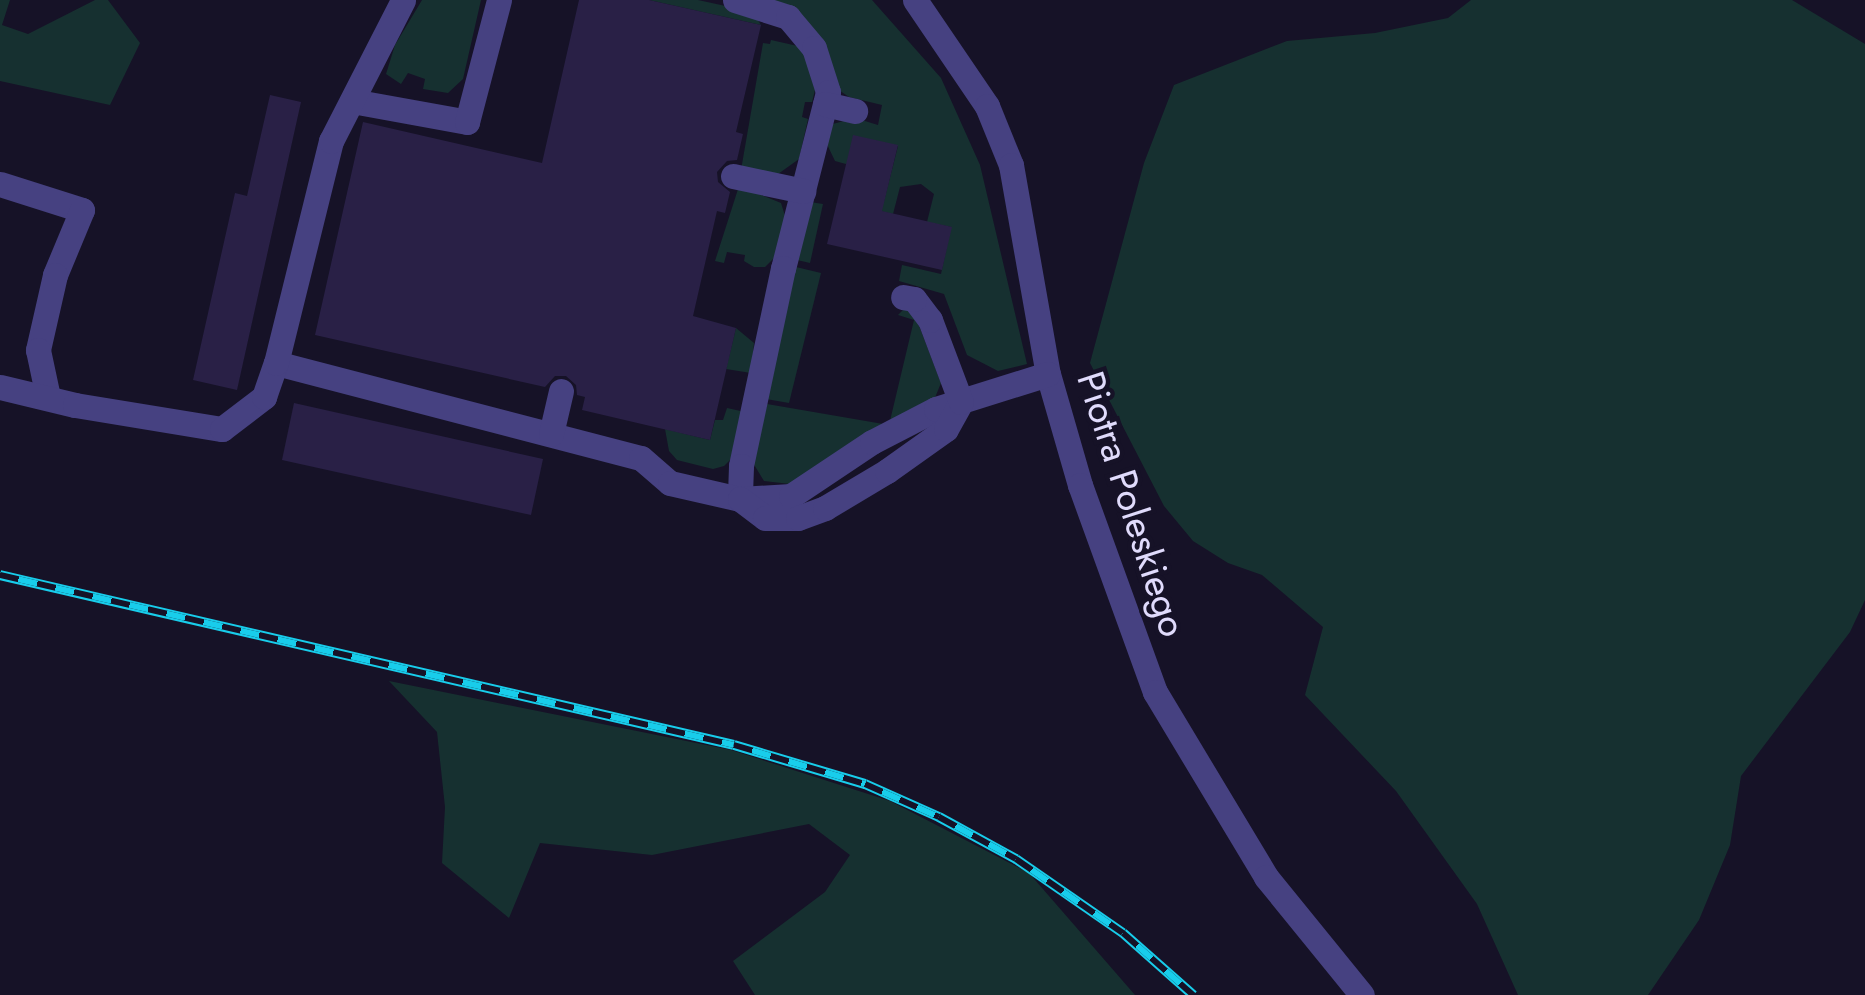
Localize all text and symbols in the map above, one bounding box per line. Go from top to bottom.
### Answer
street label: Piotra Poleskiego [1068,366,1196,642]

